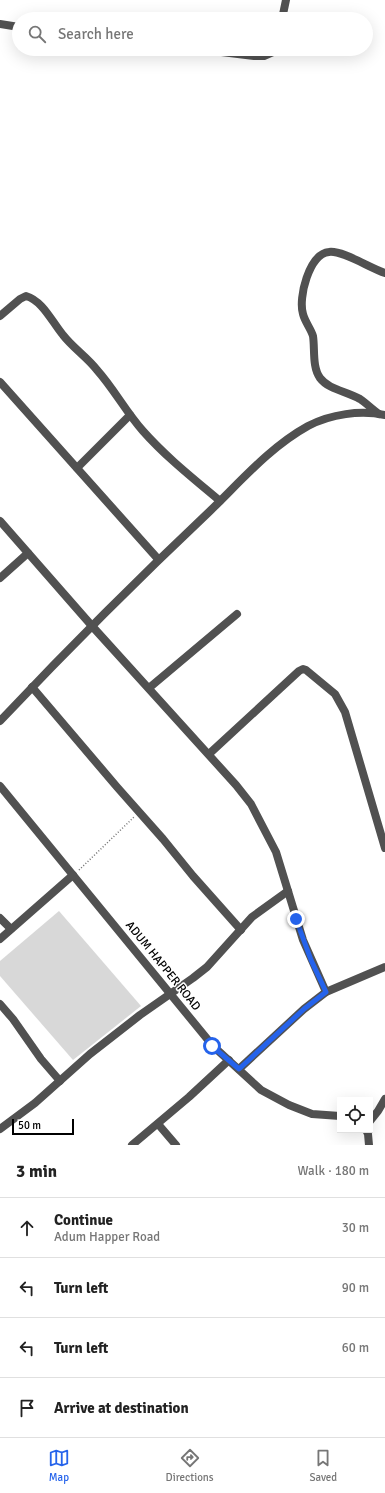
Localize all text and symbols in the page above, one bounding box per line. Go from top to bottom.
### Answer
search box [12,12,373,56]
icon: search [26,23,48,45]
text: Search here [58,25,134,43]
route end [287,910,305,928]
street label: ADUM HAPPER ROAD [122,918,204,1014]
route start [203,1037,221,1055]
map controls [337,1097,373,1133]
button: locate [337,1097,373,1133]
scale bar [12,1117,74,1136]
text: 50 m [18,1119,41,1132]
text: 3 min [16,1161,57,1182]
text: Walk · 180 m [298,1163,369,1179]
text: Continue [54,1211,113,1229]
icon: ahead [16,1217,38,1239]
text: 30 m [342,1220,369,1236]
text: Adum Happer Road [54,1229,160,1245]
icon: left [16,1277,38,1299]
text: Turn left [54,1279,108,1297]
text: 90 m [342,1280,369,1296]
icon: left [16,1337,38,1359]
text: Turn left [54,1339,108,1357]
text: 60 m [342,1340,369,1356]
icon: arrive [16,1397,38,1419]
text: Arrive at destination [54,1399,189,1417]
tab: Map [48,1447,70,1484]
tab: Directions [166,1447,214,1484]
tab: Saved [309,1447,337,1484]

